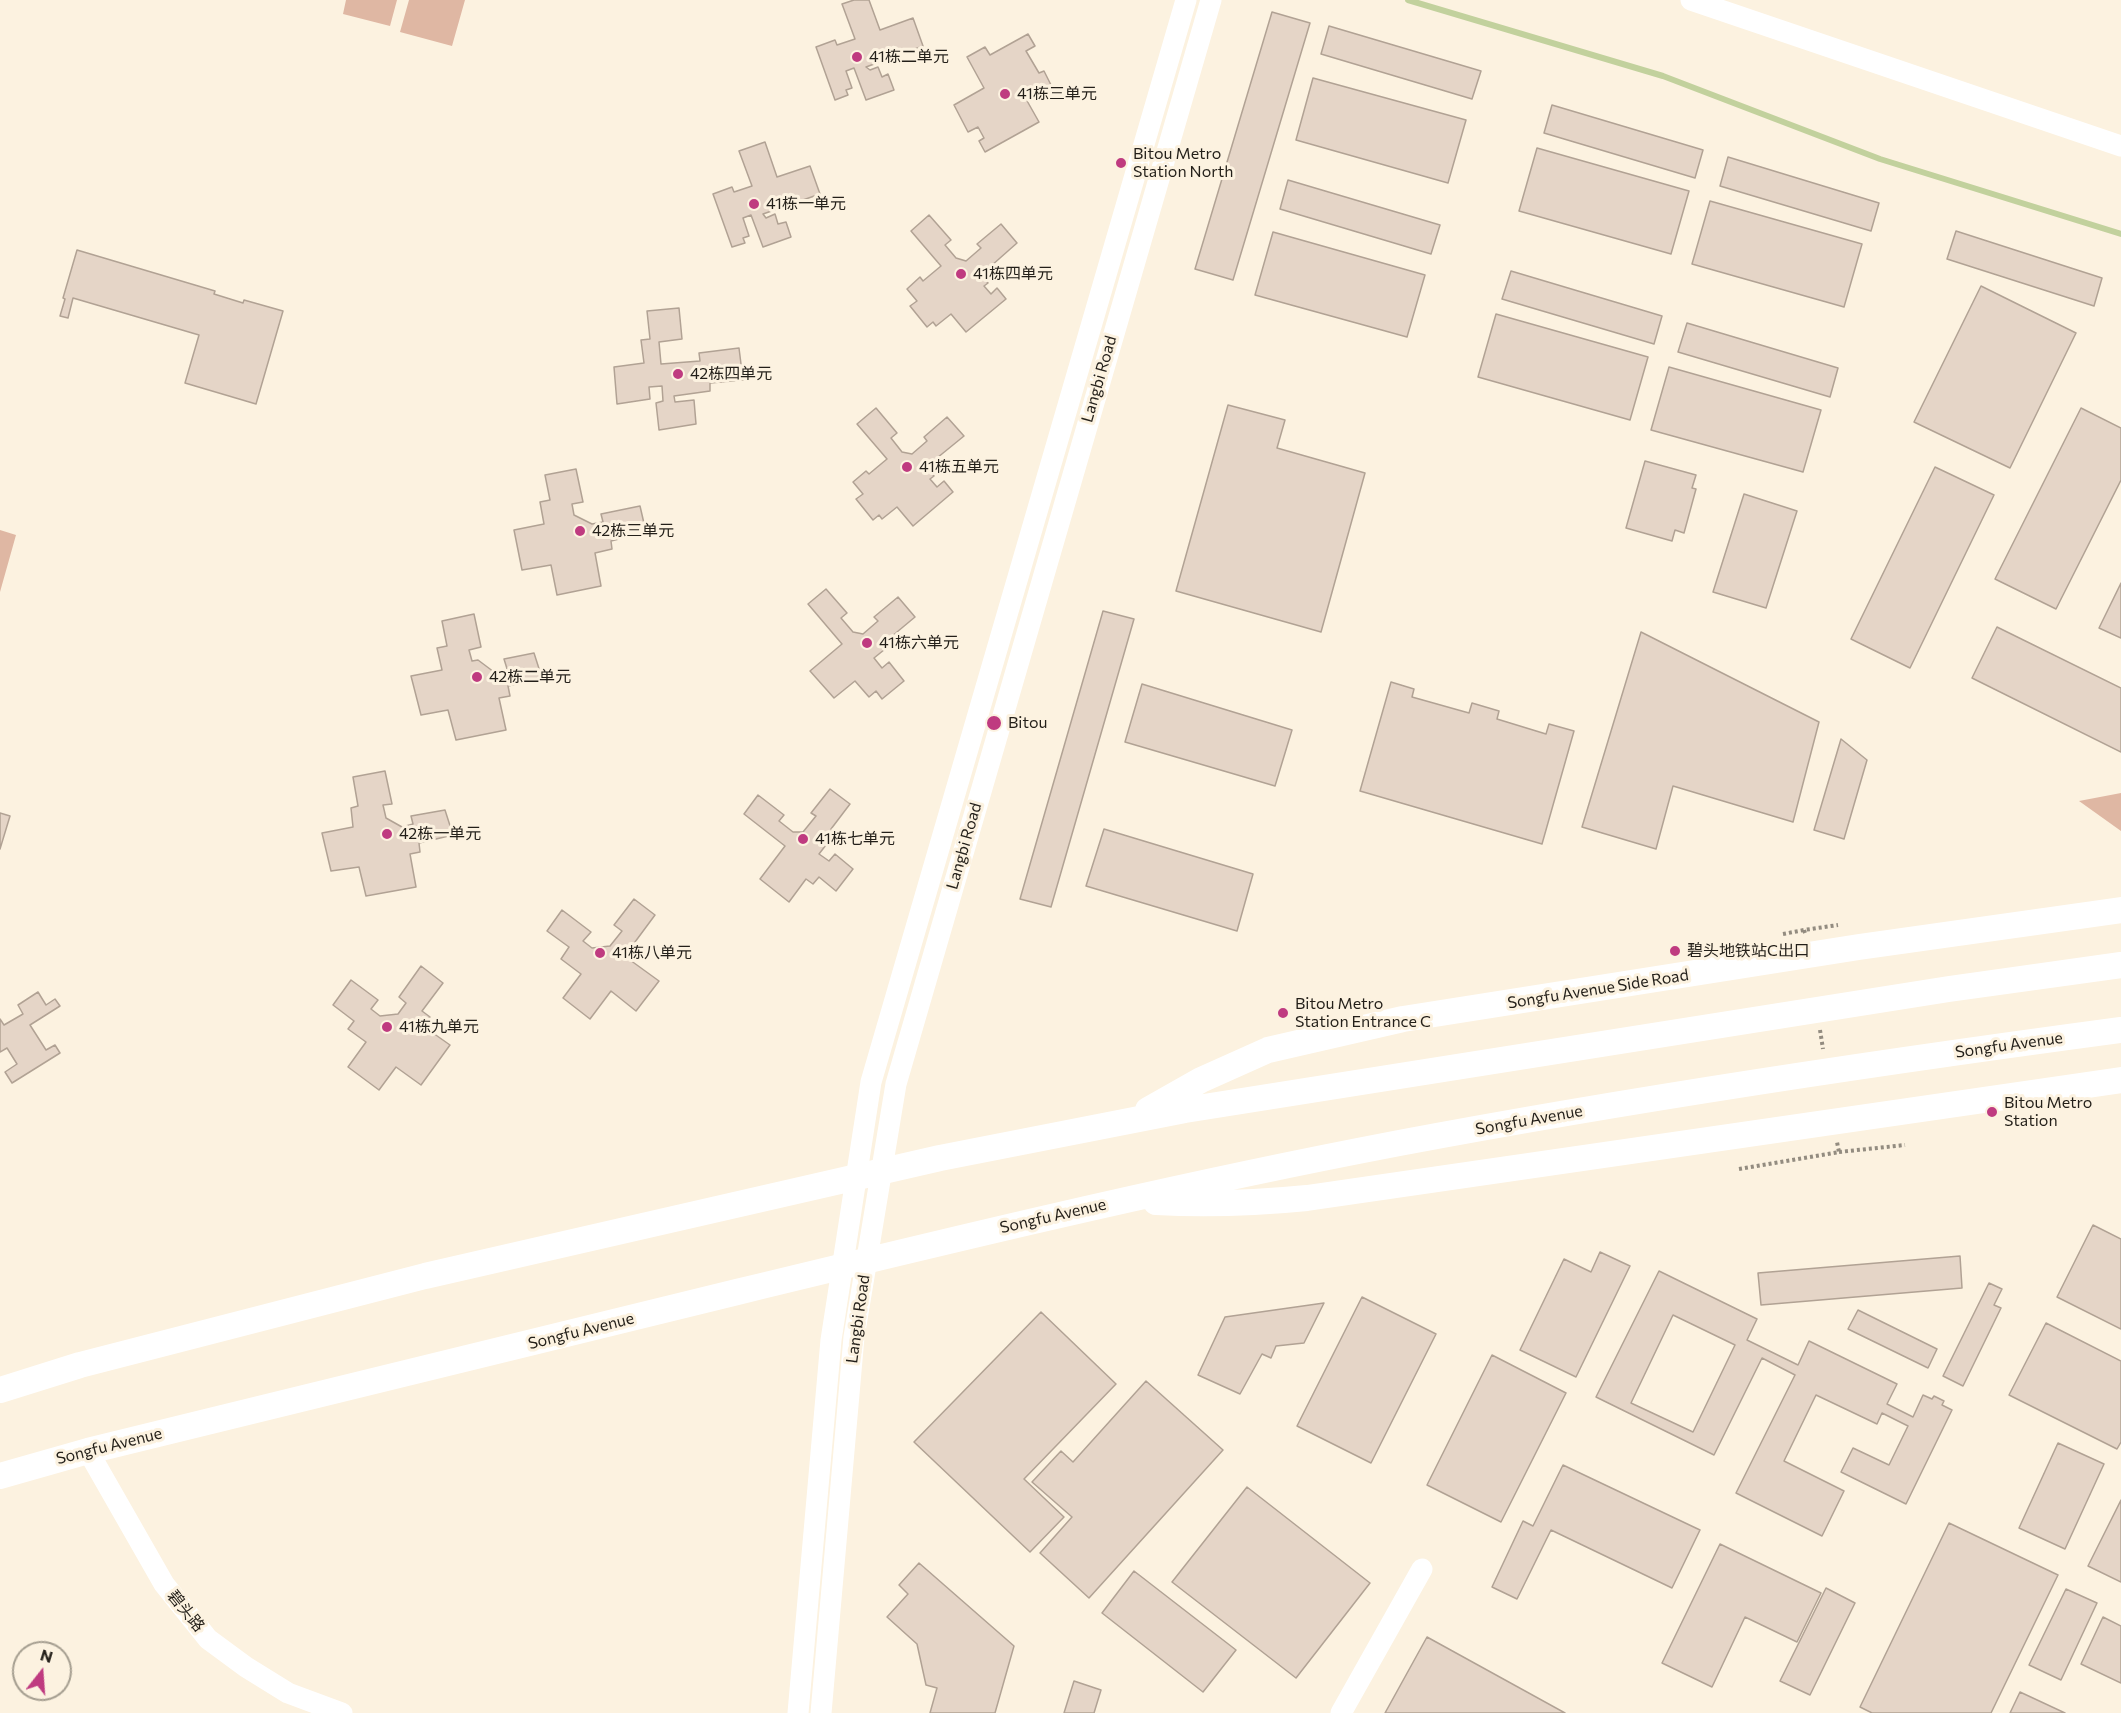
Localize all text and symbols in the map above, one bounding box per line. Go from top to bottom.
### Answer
place label: 41栋二单元 [869,47,949,67]
marker: 41栋二单元 [850,50,864,64]
place label: 41栋三单元 [1017,84,1097,104]
marker: 41栋三单元 [998,87,1012,101]
place label: Bitou Metro Station North [1133,144,1233,182]
marker: Bitou Metro Station North [1114,156,1128,170]
place label: 41栋一单元 [766,194,846,214]
marker: 41栋一单元 [747,197,761,211]
place label: 41栋四单元 [973,264,1053,284]
marker: 41栋四单元 [954,267,968,281]
street label: Langbi Road [1077,333,1121,425]
place label: 42栋四单元 [690,364,772,384]
marker: 42栋四单元 [671,367,685,381]
place label: 41栋五单元 [919,457,999,477]
marker: 41栋五单元 [900,460,914,474]
place label: 42栋三单元 [592,521,674,541]
marker: 42栋三单元 [573,524,587,538]
place label: 41栋六单元 [879,633,959,653]
marker: 41栋六单元 [860,636,874,650]
place label: 42栋二单元 [489,667,571,687]
marker: 42栋二单元 [470,670,484,684]
place label: Bitou [1008,713,1047,733]
marker: Bitou [985,714,1003,732]
street label: Langbi Road [942,800,986,892]
place label: 42栋一单元 [399,824,481,844]
marker: 42栋一单元 [380,827,394,841]
place label: 41栋七单元 [815,829,895,849]
marker: 41栋七单元 [796,832,810,846]
place label: 碧头地铁站C出口 [1687,941,1810,961]
place label: 41栋八单元 [612,943,692,963]
marker: 碧头地铁站C出口 [1668,944,1682,958]
marker: 41栋八单元 [593,946,607,960]
street label: Songfu Avenue Side Road [1506,965,1690,1013]
place label: Bitou Metro Station Entrance C [1295,994,1431,1032]
marker: Bitou Metro Station Entrance C [1276,1006,1290,1020]
place label: 41栋九单元 [399,1017,479,1037]
marker: 41栋九单元 [380,1020,394,1034]
street label: Songfu Avenue [1954,1028,2064,1062]
place label: Bitou Metro Station [2004,1093,2092,1131]
street label: Songfu Avenue [1474,1101,1584,1139]
marker: Bitou Metro Station [1985,1105,1999,1119]
street label: Songfu Avenue [998,1194,1108,1238]
street label: Langbi Road [842,1273,874,1365]
street label: Songfu Avenue [526,1309,636,1353]
street label: Songfu Avenue [54,1424,164,1468]
street label: 碧头路 [163,1586,209,1636]
north arrow [12,1641,72,1701]
text: N [38,1644,55,1666]

